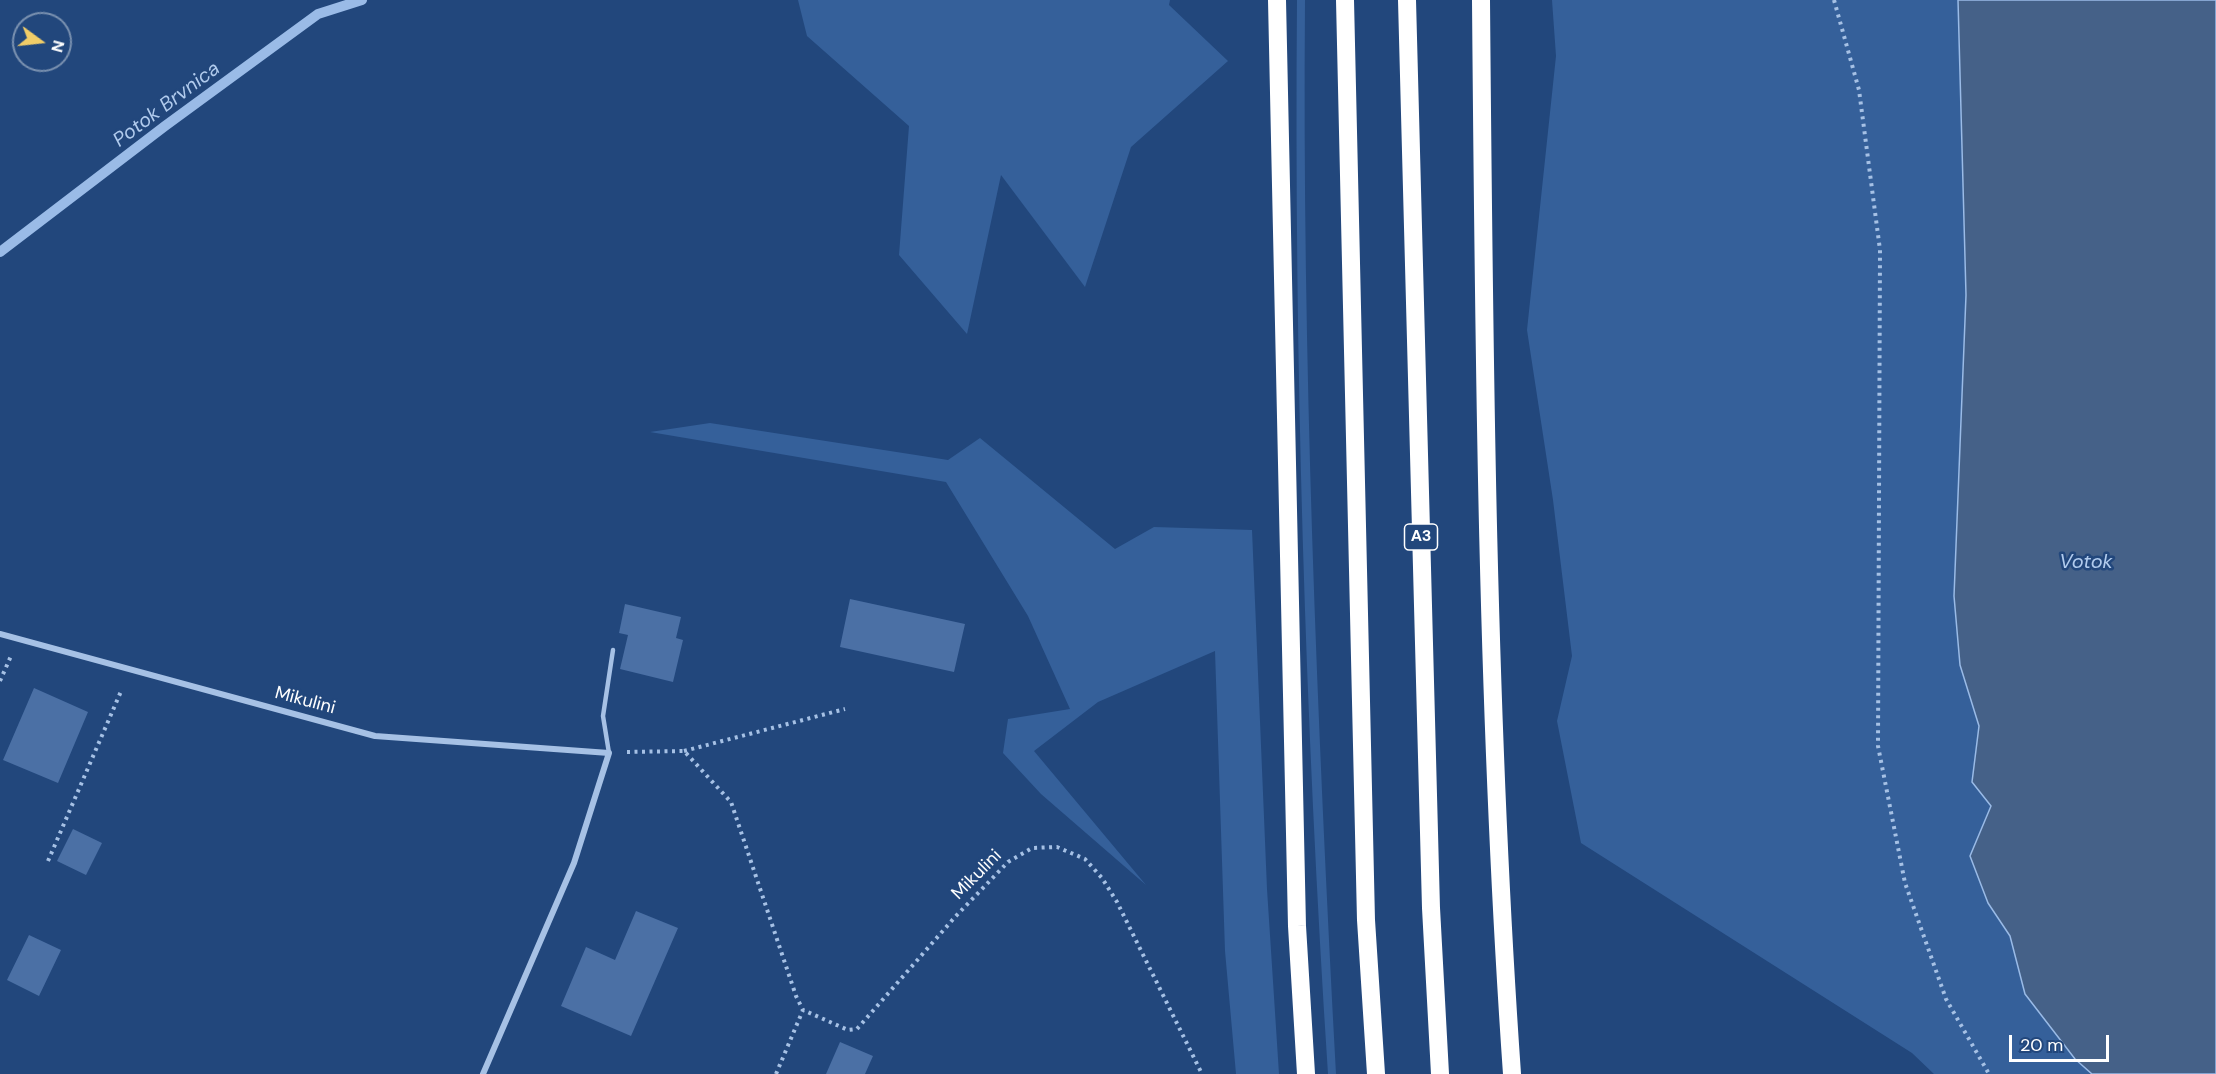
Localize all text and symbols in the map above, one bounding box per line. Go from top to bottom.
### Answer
north arrow [12,12,72,72]
text: N [46,38,70,55]
water label: Potok Brvnica [109,57,225,153]
road number: A3 [1404,524,1438,550]
water label: Votok [2059,551,2113,575]
street label: Mikulini [272,683,338,719]
street label: Mikulini [948,846,1006,904]
scale bar [2012,1023,2112,1061]
text: 20 m [2020,1033,2063,1057]

